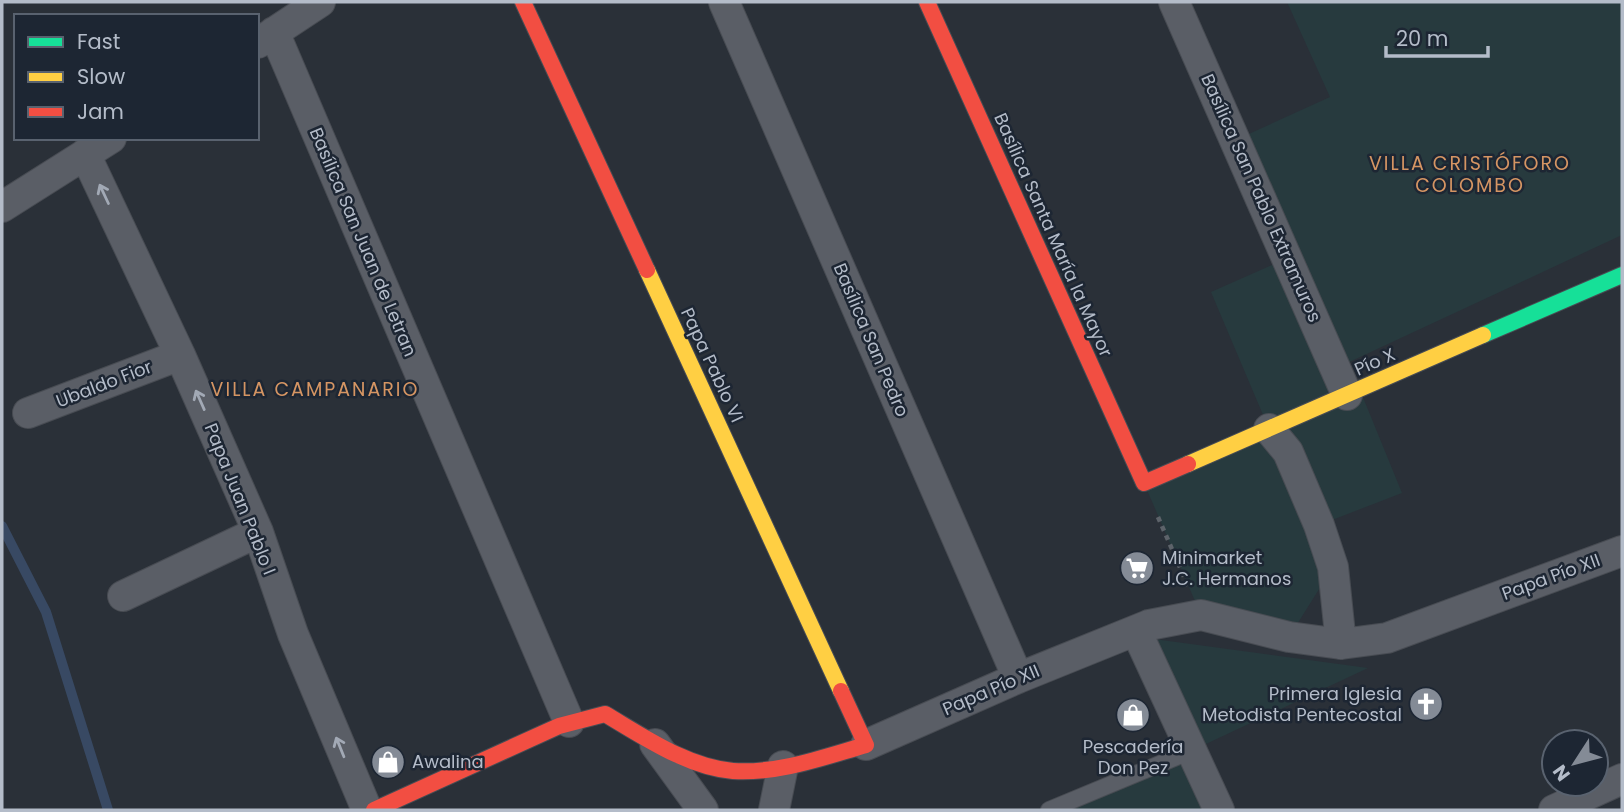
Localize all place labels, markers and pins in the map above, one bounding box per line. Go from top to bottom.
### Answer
place label: Minimarket J.C. Hermanos [1162,545,1291,591]
supermarket icon: Minimarket J.C. Hermanos [1118,549,1156,587]
place label: Primera Iglesia Metodista Pentecostal [1202,681,1402,727]
church icon: Primera Iglesia Metodista Pentecostal [1407,685,1445,723]
shop icon: Pescadería Don Pez [1114,696,1152,734]
place label: Pescadería Don Pez [1083,734,1183,780]
shop icon: Awalina [369,743,407,781]
place label: Awalina [412,749,484,774]

